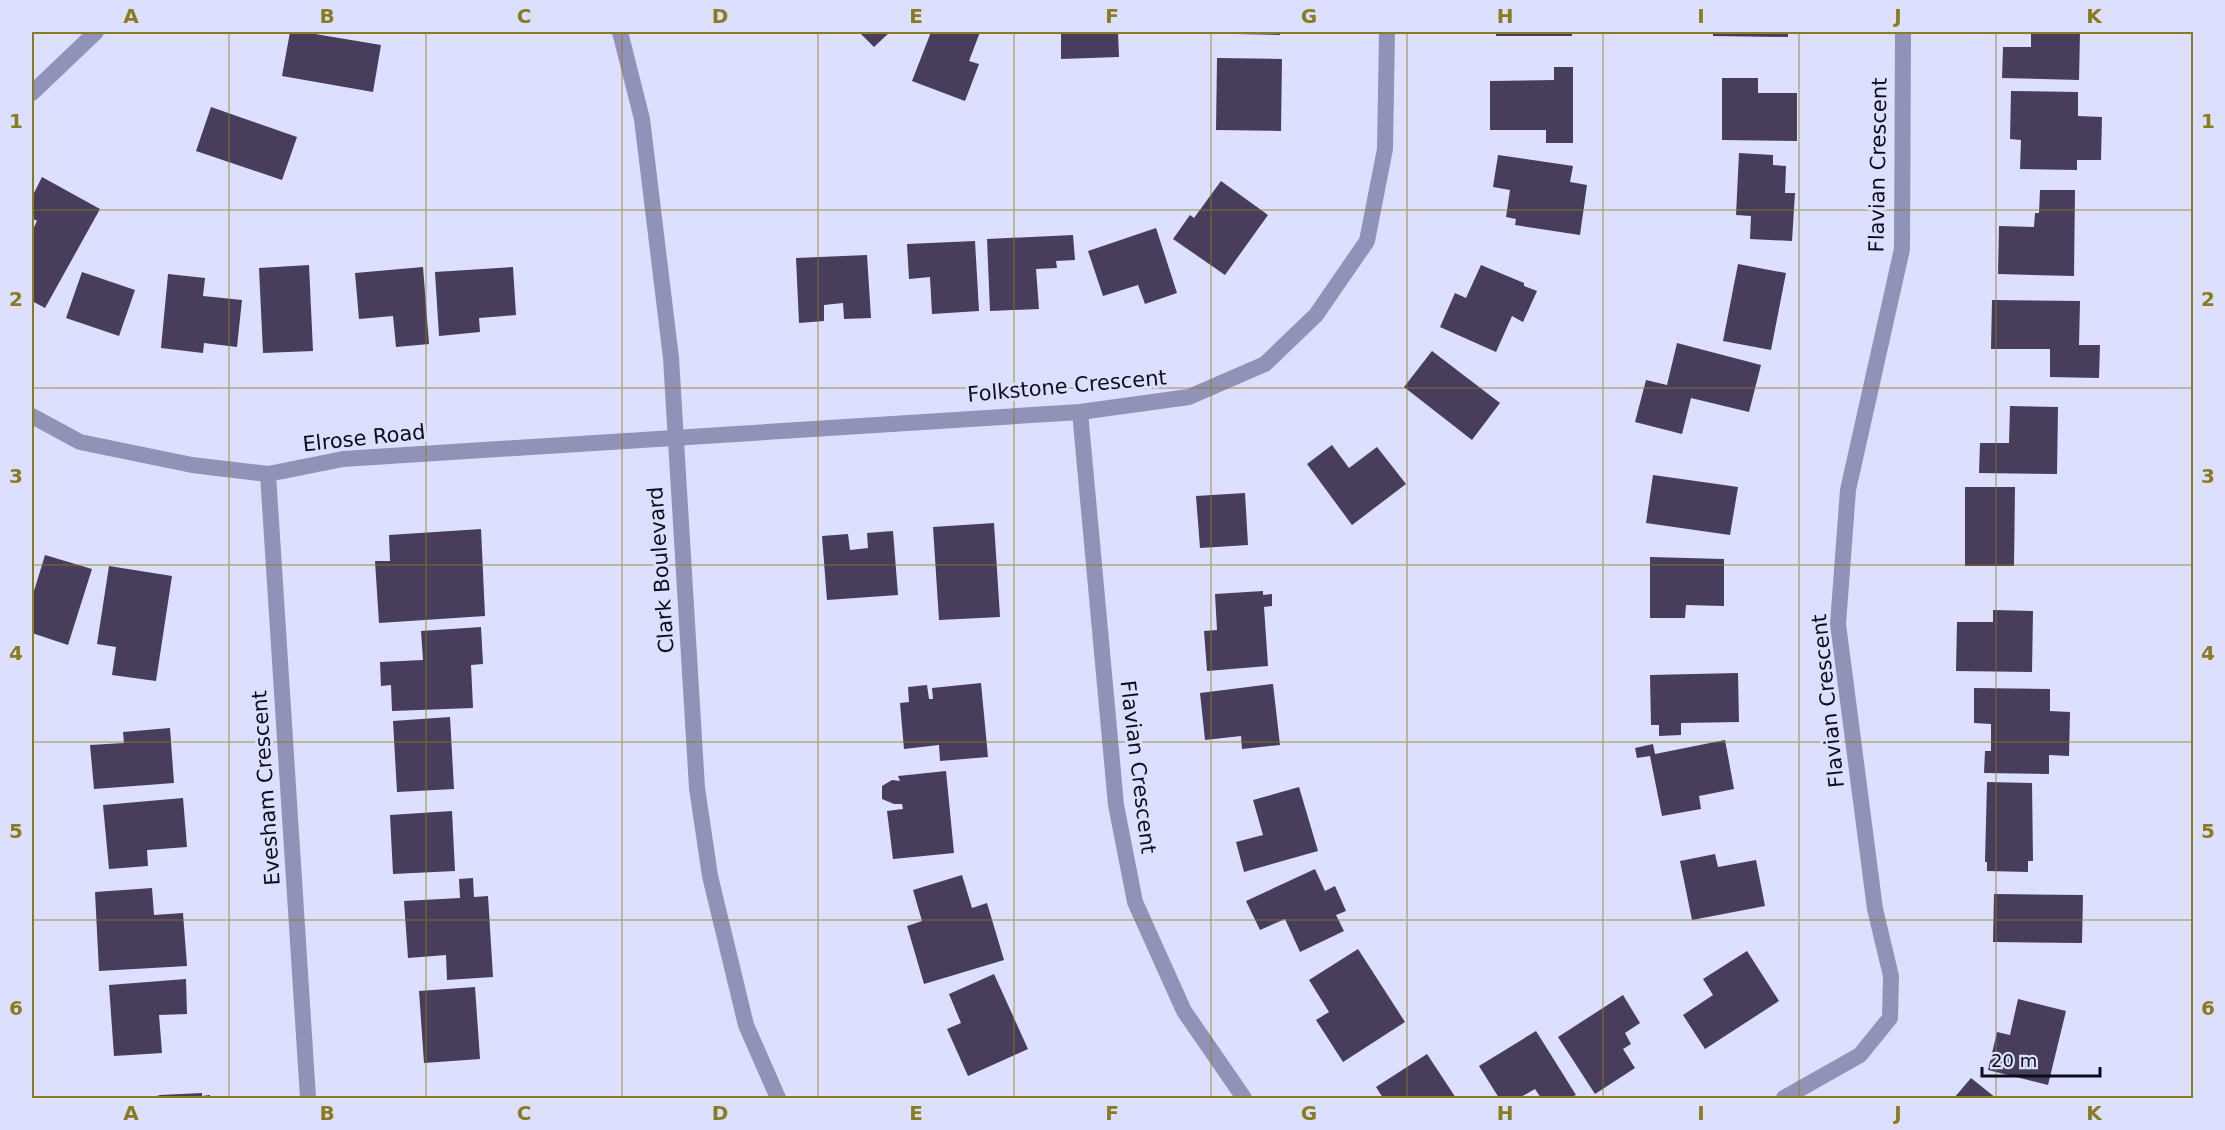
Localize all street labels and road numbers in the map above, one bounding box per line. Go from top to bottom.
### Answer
street label: Flavian Crescent [1864,77,1892,253]
street label: Folkstone Crescent [966,365,1168,407]
street label: Elrose Road [301,420,427,456]
street label: Clark Boulevard [643,486,679,654]
street label: Flavian Crescent [1807,613,1849,789]
street label: Flavian Crescent [1115,679,1161,855]
street label: Evesham Crescent [247,690,285,886]

